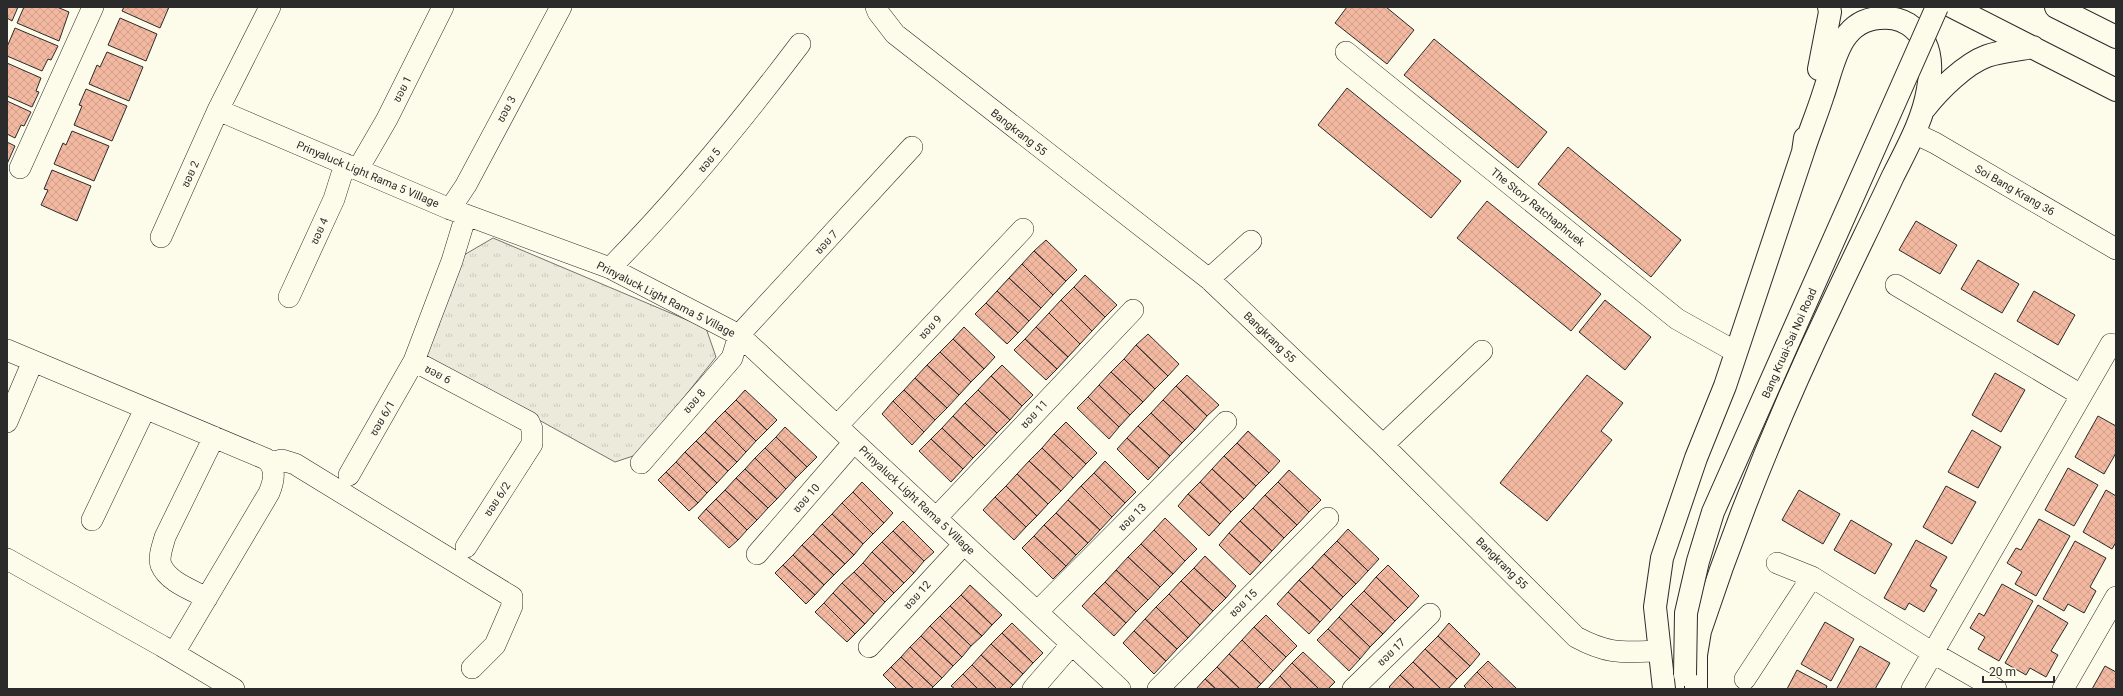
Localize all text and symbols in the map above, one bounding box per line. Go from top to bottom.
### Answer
street label: ซอย 1 [390,74,415,105]
street label: ซอย 3 [494,94,519,125]
street label: Bangkrang 55 [988,106,1049,158]
street label: Prinyaluck Light Rama 5 Village [295,138,441,211]
street label: ซอย 5 [695,146,723,175]
street label: ซอย 2 [179,159,202,190]
street label: Soi Bang Krang 36 [1973,162,2057,219]
street label: The Story Ratchaphruek [1488,166,1587,249]
street label: ซอย 4 [308,216,331,247]
street label: ซอย 7 [812,228,841,257]
street label: Prinyaluck Light Rama 5 Village [594,259,737,340]
street label: Bang Kruai-Sai Noi Road [1759,286,1820,400]
street label: Bangkrang 55 [1241,309,1298,365]
street label: ซอย 9 [916,313,945,342]
street label: ซอย 6 [422,362,453,387]
street label: ซอย 8 [680,387,708,416]
street label: ซอย 11 [1018,397,1051,431]
street label: ซอย 6/1 [367,398,398,438]
street label: Prinyaluck Light Rama 5 Village [856,443,977,558]
street label: ซอย 6/2 [481,480,513,519]
street label: ซอย 10 [790,481,822,515]
street label: ซอย 13 [1116,501,1149,534]
street label: Bangkrang 55 [1473,535,1530,592]
street label: ซอย 12 [901,578,934,612]
street label: ซอย 15 [1227,587,1260,620]
street label: ซอย 17 [1375,636,1408,669]
scale bar [1983,658,2054,684]
text: 20 m [1989,665,2016,679]

